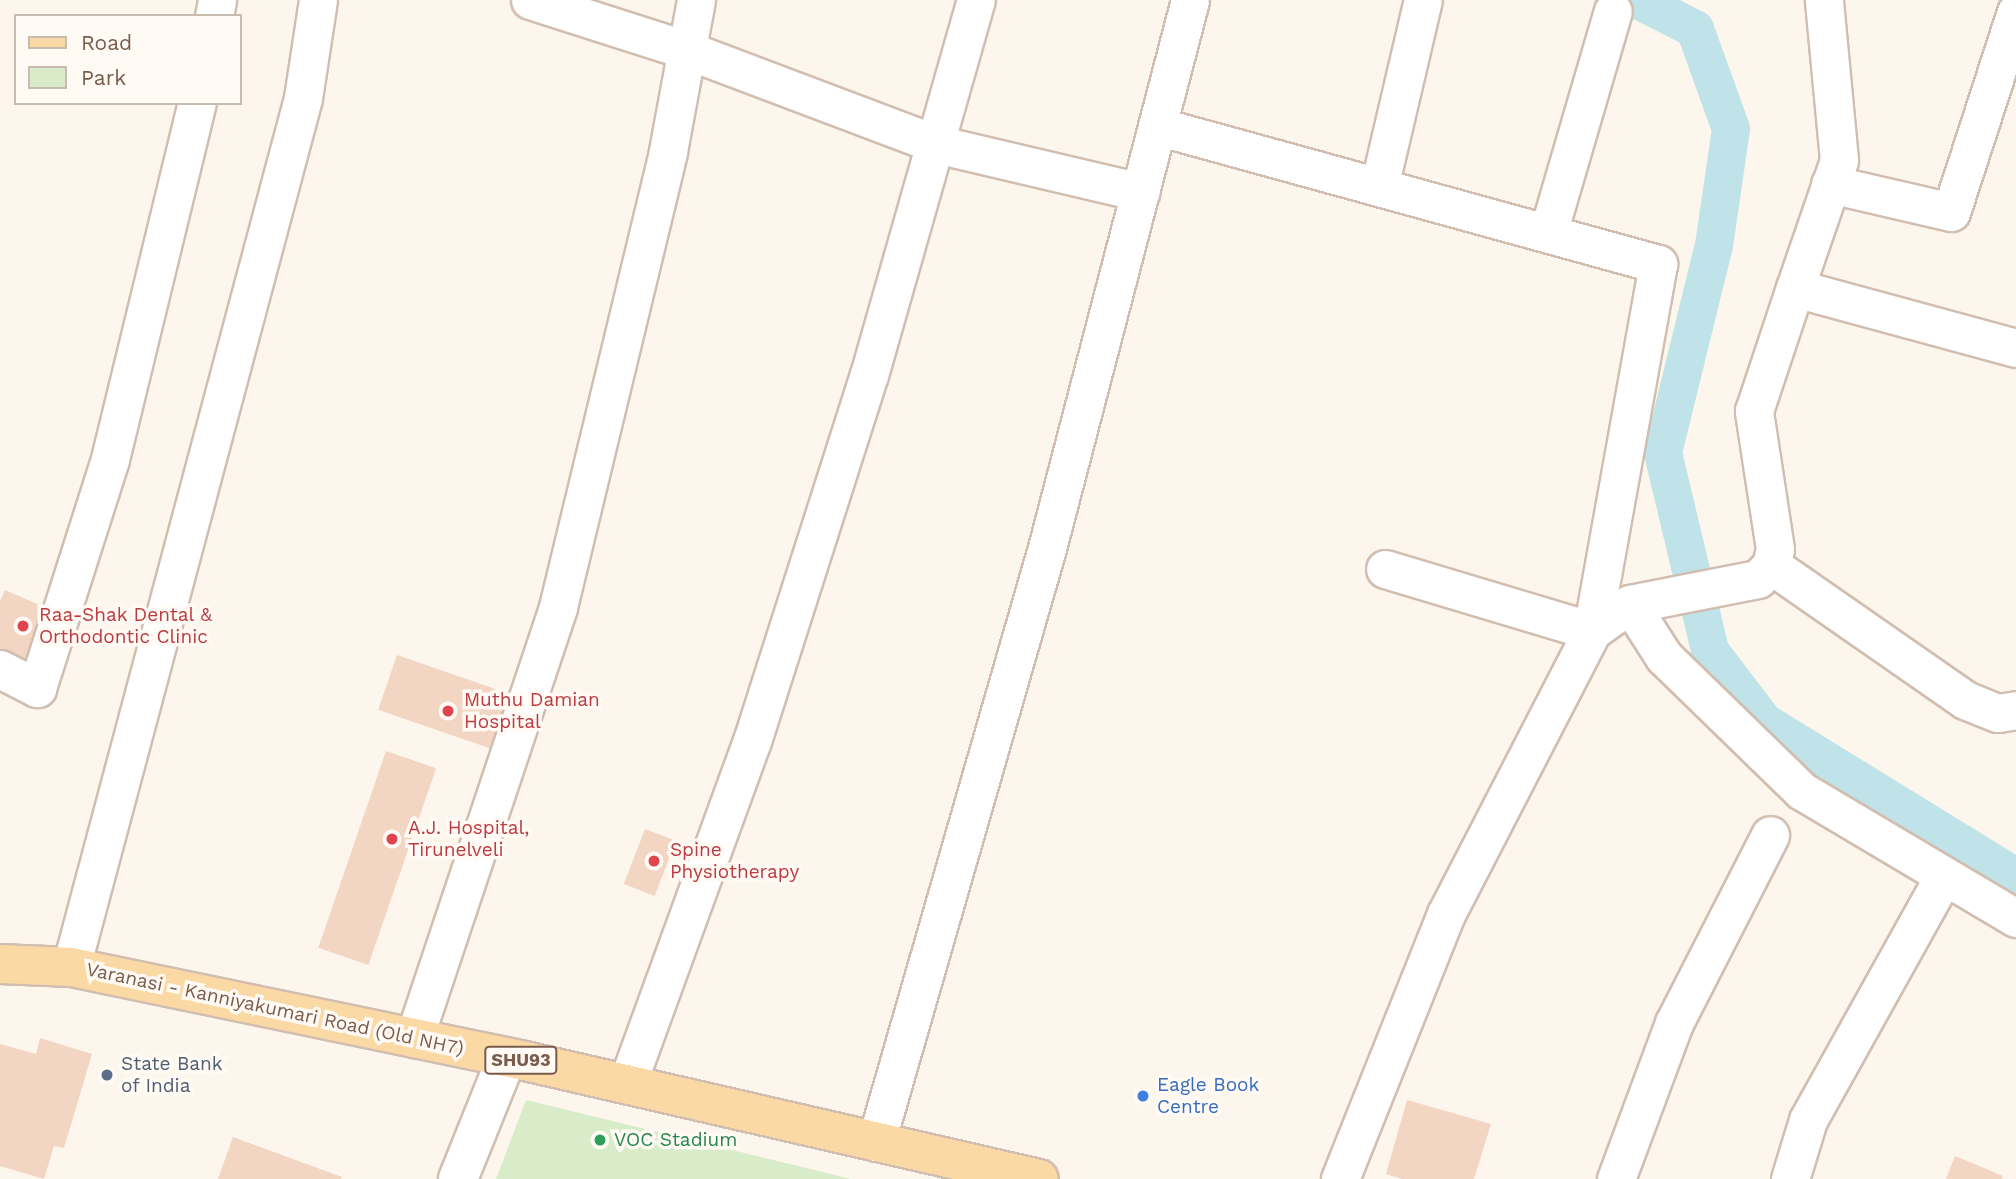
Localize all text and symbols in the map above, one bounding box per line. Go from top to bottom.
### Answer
legend [14,14,242,105]
text: Road [81,30,132,55]
text: Park [81,65,126,90]
place label: Raa-Shak Dental & Orthodontic Clinic [39,604,213,648]
marker: Raa-Shak Dental & Orthodontic Clinic [13,616,33,636]
place label: Muthu Damian Hospital [464,689,600,733]
marker: Muthu Damian Hospital [438,701,458,721]
place label: A.J. Hospital, Tirunelveli [408,817,529,861]
marker: A.J. Hospital, Tirunelveli [382,829,402,849]
place label: Spine Physiotherapy [670,839,799,883]
marker: Spine Physiotherapy [644,851,664,871]
street label: Varanasi - Kanniyakumari Road (Old NH7) [84,958,466,1060]
road number: SHU93 [484,1045,558,1074]
place label: State Bank of India [121,1053,223,1097]
marker: State Bank of India [99,1067,115,1083]
place label: Eagle Book Centre [1157,1074,1259,1118]
marker: Eagle Book Centre [1135,1088,1151,1104]
place label: VOC Stadium [614,1129,737,1151]
marker: VOC Stadium [592,1132,608,1148]

